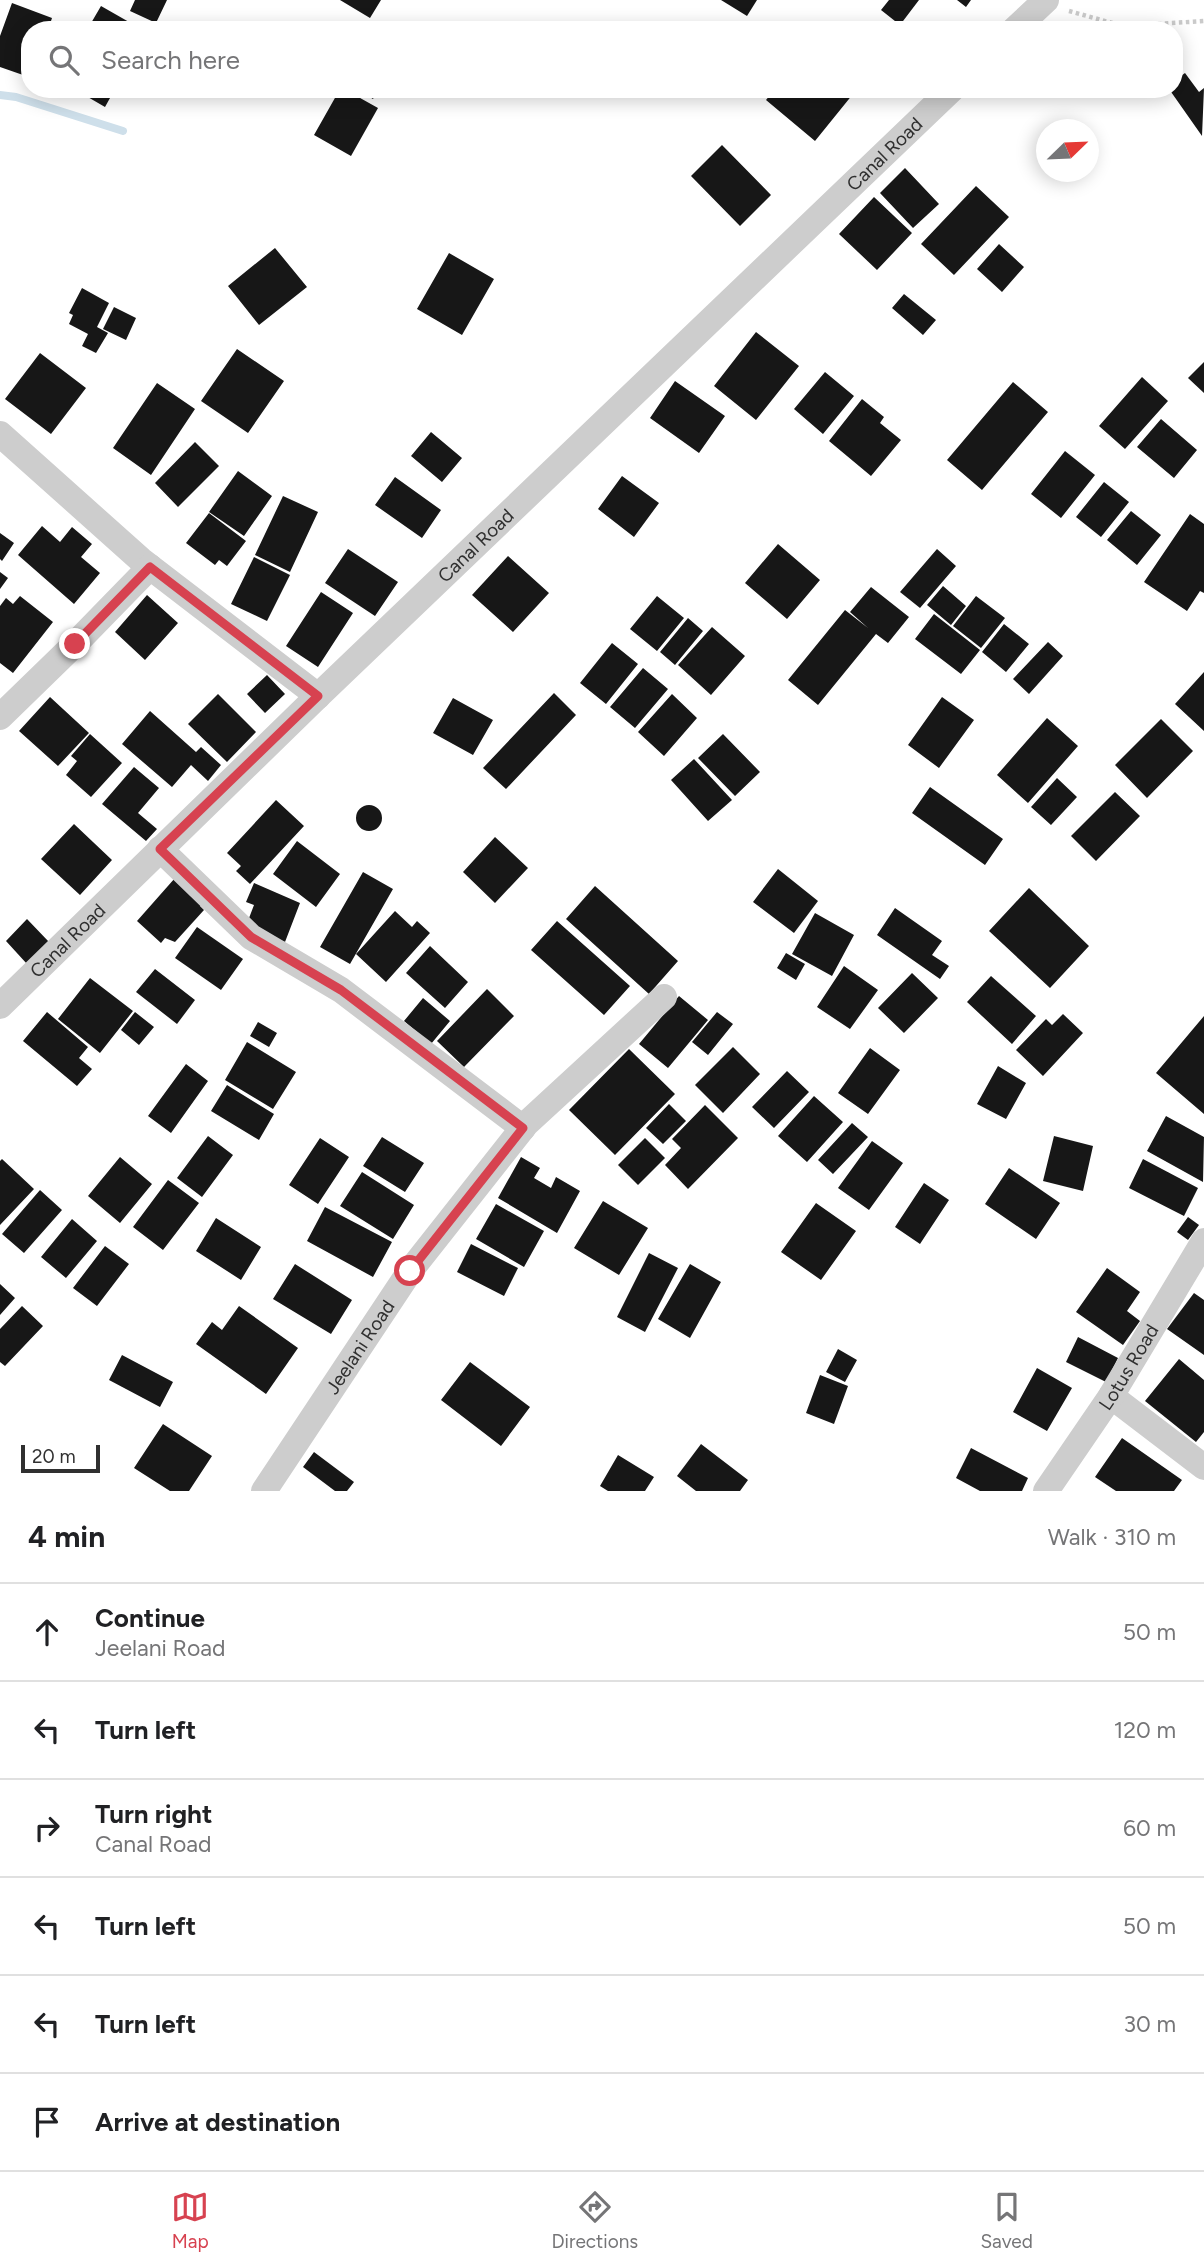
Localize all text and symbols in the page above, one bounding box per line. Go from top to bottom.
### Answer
search box [21,21,1183,98]
icon: search [45,41,83,79]
text: Search here [101,44,240,76]
street label: Canal Road [842,113,927,196]
north arrow [1036,119,1099,182]
street label: Canal Road [433,504,519,587]
route end [59,628,90,659]
street label: Canal Road [25,899,110,983]
route start [394,1255,425,1286]
street label: Jeelani Road [321,1296,400,1398]
street label: Lotus Road [1094,1320,1163,1414]
scale bar [21,1442,100,1474]
text: 20 m [32,1445,76,1468]
text: 4 min [28,1518,105,1555]
text: Walk · 310 m [1048,1523,1176,1551]
text: Continue [95,1602,205,1634]
icon: ahead [28,1613,66,1651]
text: 50 m [1123,1618,1176,1646]
text: Jeelani Road [95,1634,226,1662]
icon: left [28,1711,66,1749]
text: Turn left [95,1714,196,1746]
text: 120 m [1114,1716,1176,1744]
text: Turn right [95,1798,212,1830]
icon: right [28,1809,66,1847]
text: 60 m [1123,1814,1176,1842]
text: Canal Road [95,1830,212,1858]
icon: left [28,1907,66,1945]
text: Turn left [95,1910,196,1942]
text: 50 m [1123,1912,1176,1940]
icon: left [28,2005,66,2043]
text: Turn left [95,2008,196,2040]
text: 30 m [1123,2010,1176,2038]
icon: arrive [28,2103,66,2141]
text: Arrive at destination [95,2106,340,2138]
tab: Map [171,2188,209,2253]
tab: Directions [551,2188,638,2253]
tab: Saved [980,2188,1033,2253]

